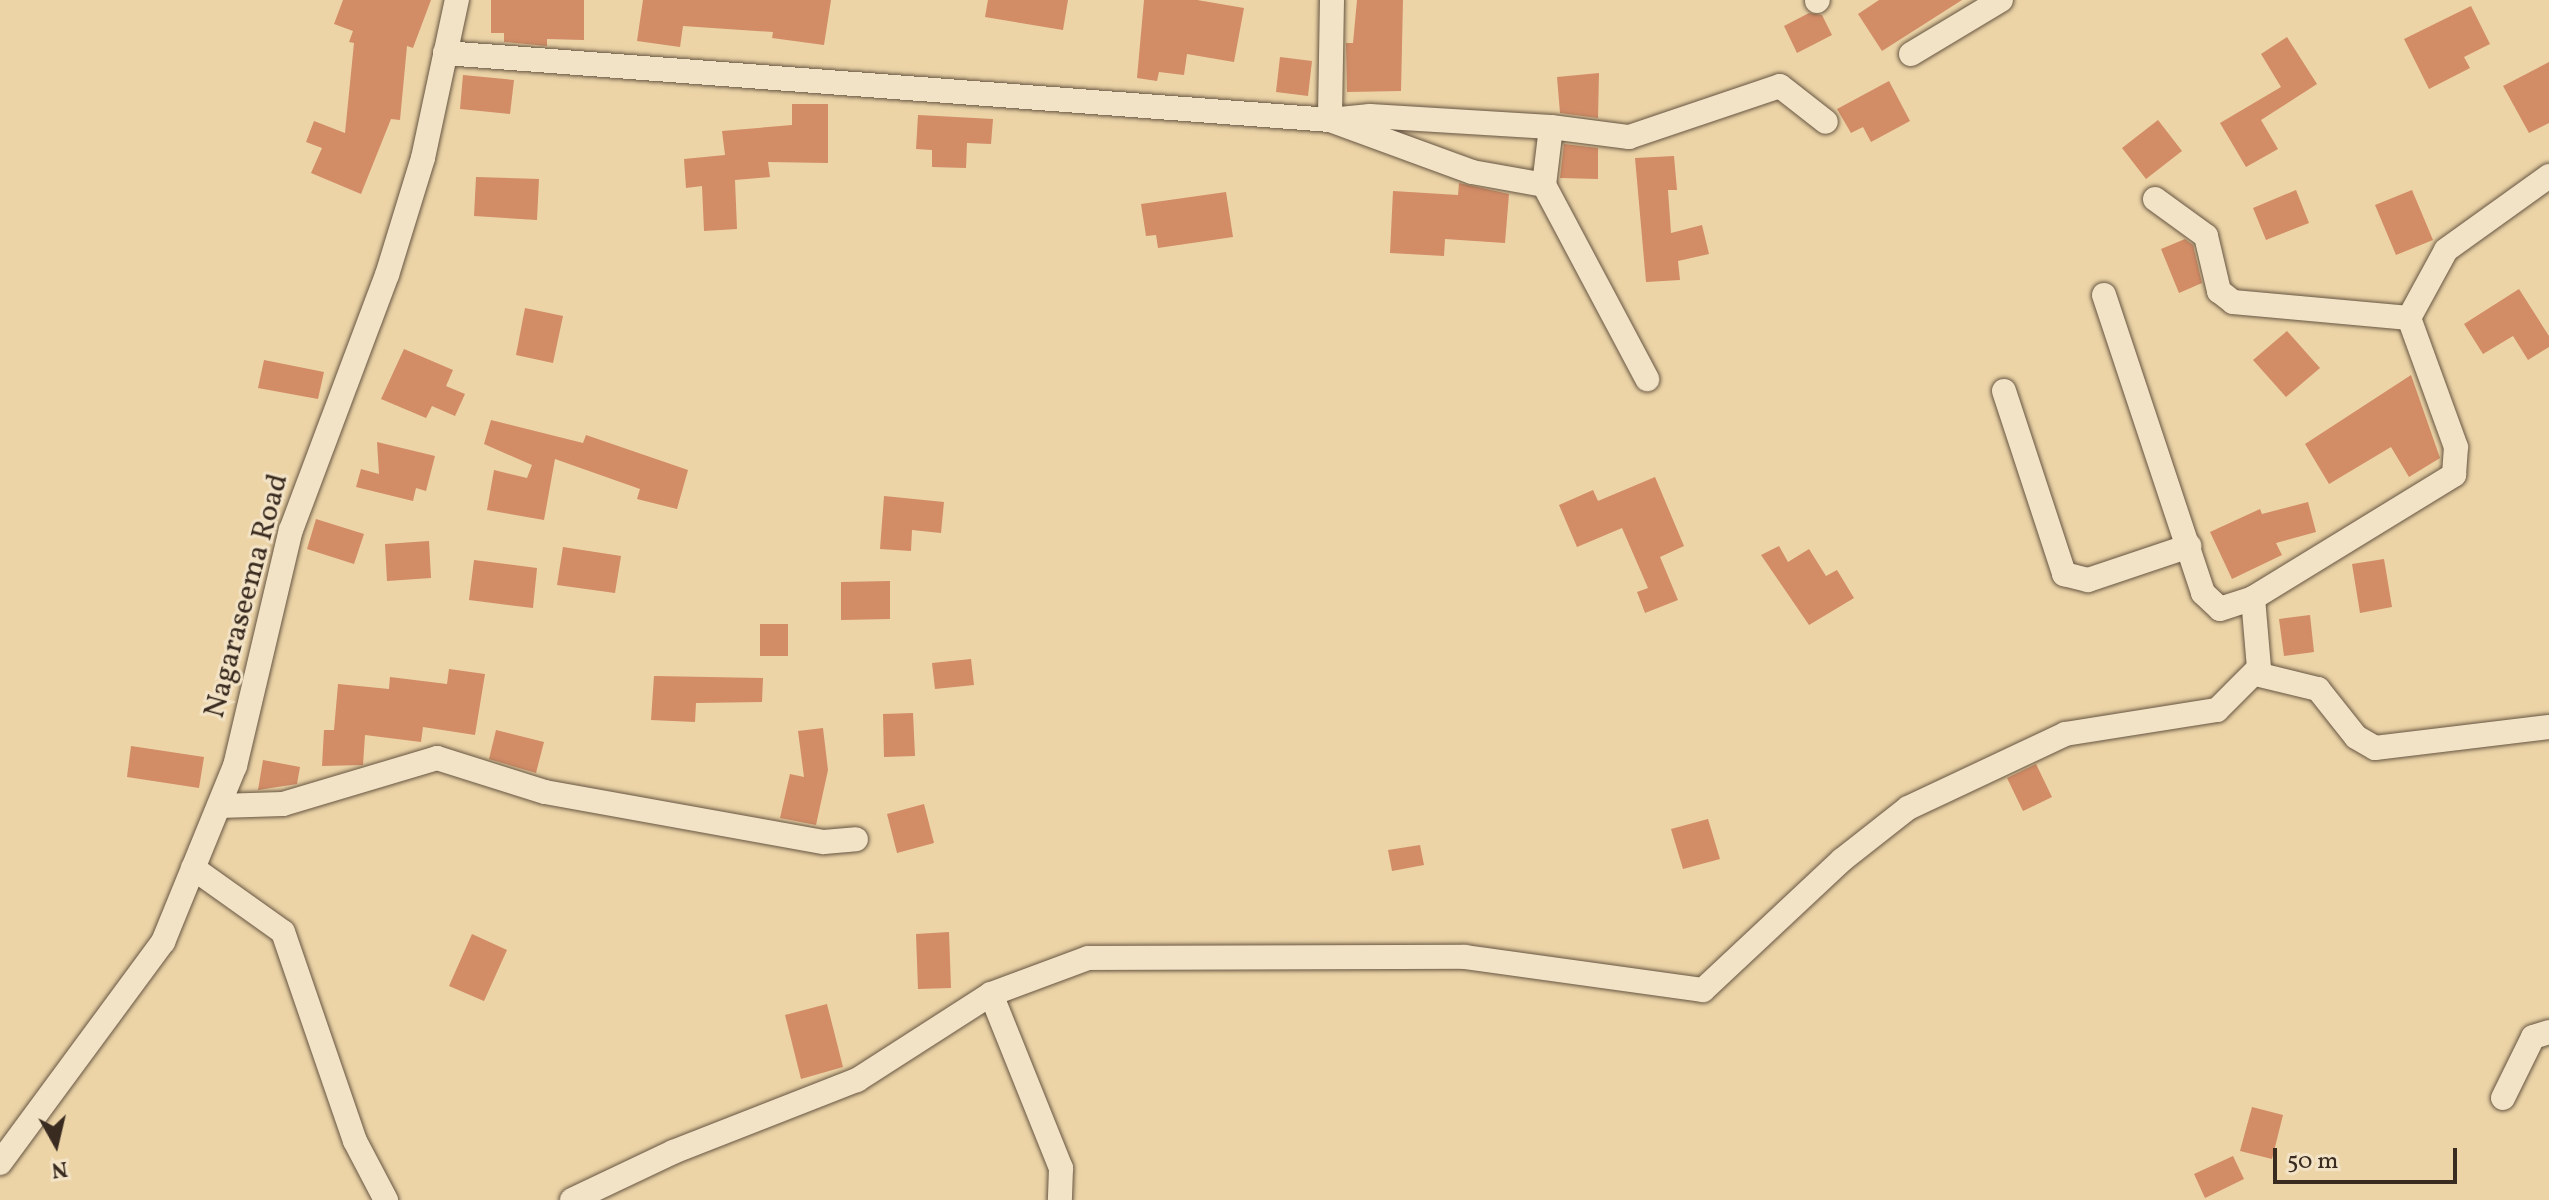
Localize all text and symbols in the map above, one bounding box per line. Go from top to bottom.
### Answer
street label: Nagaraseema Road [197,470,297,722]
north arrow [16,1104,96,1184]
scale bar [2277,1132,2461,1182]
text: 50 m [2287,1145,2339,1179]
text: N [49,1152,69,1185]

